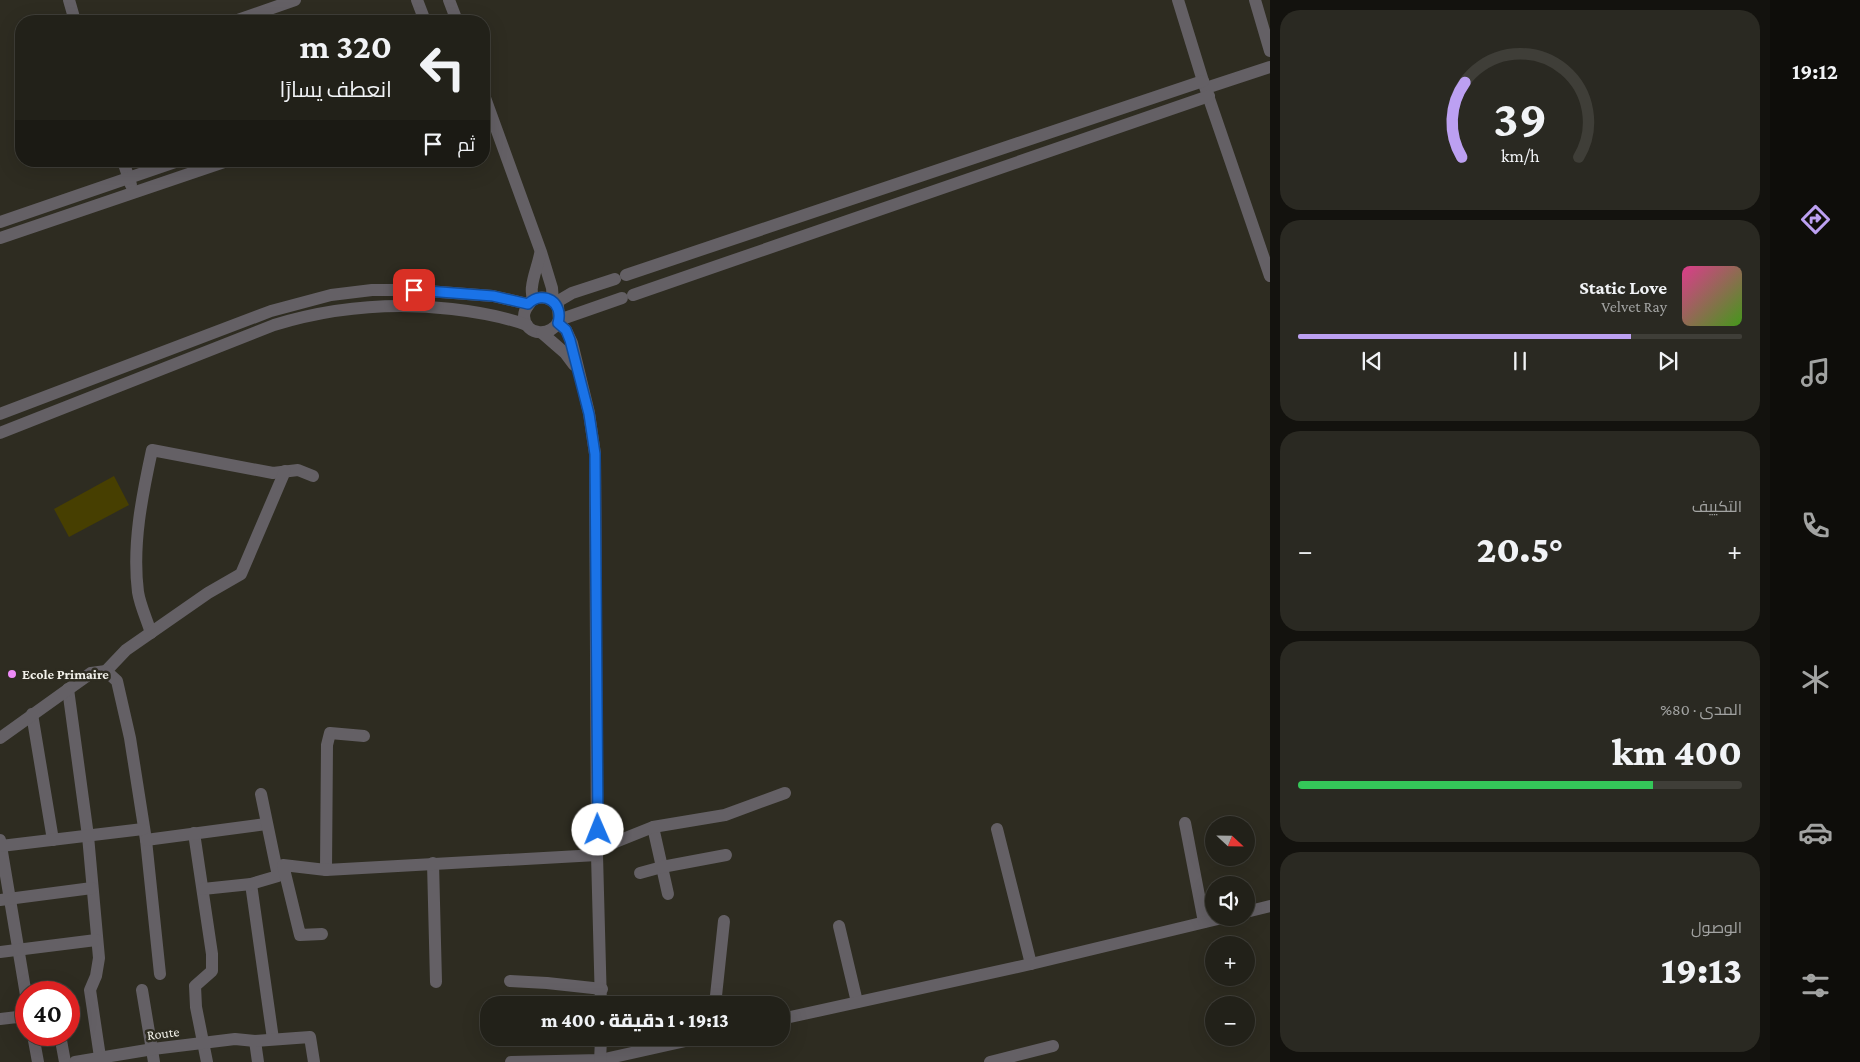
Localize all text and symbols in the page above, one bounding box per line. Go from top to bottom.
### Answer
text: 320 m [300,27,392,66]
icon: left [410,35,475,100]
text: 19:12 [1792,59,1838,84]
text: انعطف يسارًا [279,77,392,102]
text: 39 [1493,89,1547,147]
icon: arrive [419,130,447,158]
text: ثم [457,134,475,155]
text: km/h [1501,146,1540,166]
icon: directions [1798,202,1833,237]
pin [393,269,435,311]
icon: arrive [400,276,428,304]
text: Static Love [1579,277,1667,298]
text: Velvet Ray [1601,298,1667,315]
icon: previous [1358,347,1386,375]
icon: pause [1506,347,1534,375]
icon: next [1654,347,1682,375]
icon: music [1798,355,1833,390]
text: التكييف [1692,498,1742,515]
icon: phone [1798,508,1833,543]
text: 20.5° [1476,528,1564,570]
text: − [1298,535,1313,566]
text: + [1727,535,1742,566]
icon: climate [1798,662,1833,697]
place label: Ecole Primaire [22,666,109,682]
marker: Ecole Primaire [6,668,18,680]
text: المدى · 80% [1660,701,1742,718]
text: 400 km [1612,731,1742,773]
position arrow [571,803,623,855]
icon: car [1798,815,1833,850]
north arrow [1205,816,1255,866]
map controls [1205,816,1255,1046]
button: sound [1205,876,1255,926]
text: الوصول [1691,919,1742,936]
button: + [1205,936,1255,986]
text: 19:13 [1661,949,1742,991]
icon: filters [1798,968,1833,1003]
speed limit sign: 40 [15,981,80,1046]
button: − [1205,996,1255,1046]
text: 19:13 · 1 دقيقة · 400 m [541,1010,729,1031]
street label: Route [146,1023,180,1043]

